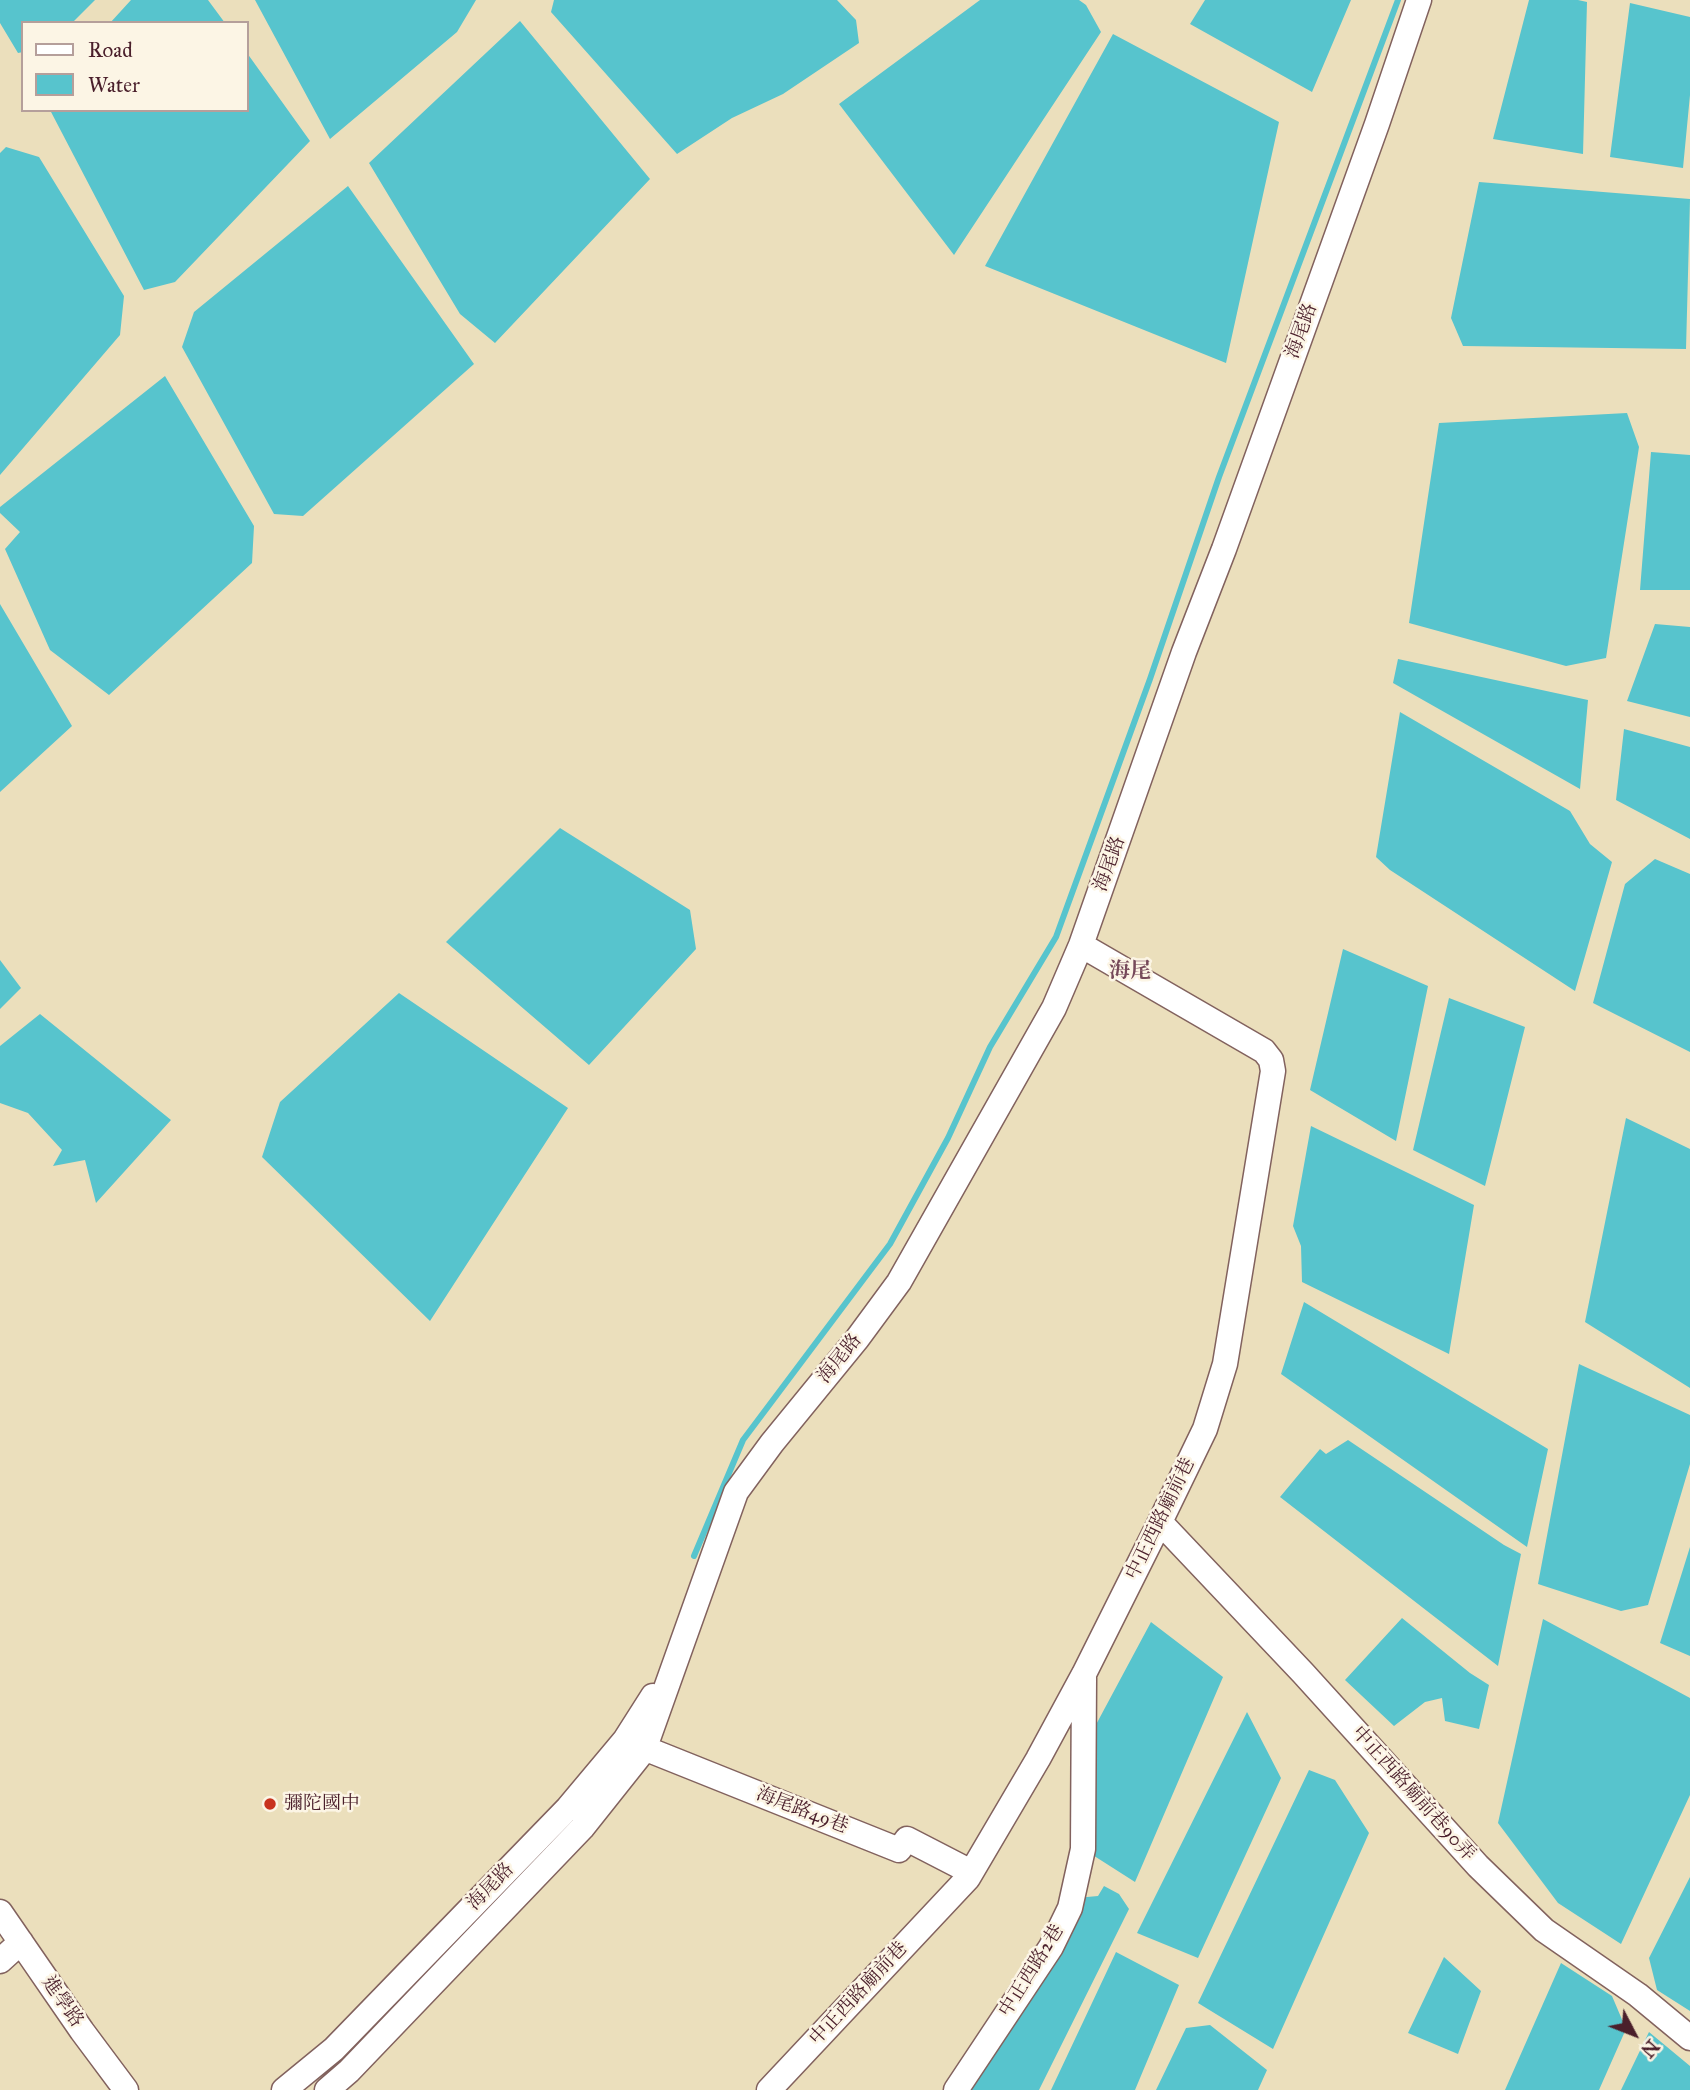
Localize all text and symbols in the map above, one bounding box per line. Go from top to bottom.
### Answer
legend [21,21,248,112]
text: Road [88,37,133,63]
text: Water [88,72,140,98]
street label: 海尾路 [1282,300,1322,362]
street label: 海尾路 [1090,833,1130,895]
district label: 海尾 [1109,959,1151,985]
street label: 海尾路 [813,1330,867,1388]
street label: 中正西路廟前巷 [1122,1454,1200,1584]
street label: 中正西路廟前巷90弄 [1347,1722,1479,1866]
street label: 海尾路49巷 [753,1783,851,1839]
place label: 彌陀國中 [284,1793,360,1815]
marker: 彌陀國中 [262,1796,278,1812]
street label: 海尾路 [463,1859,519,1915]
street label: 中正西路2巷 [995,1921,1069,2021]
street label: 中正西路廟前巷 [805,1938,913,2050]
street label: 進學路 [36,1972,88,2032]
north arrow [1599,1999,1669,2069]
text: N [1636,2035,1664,2062]

